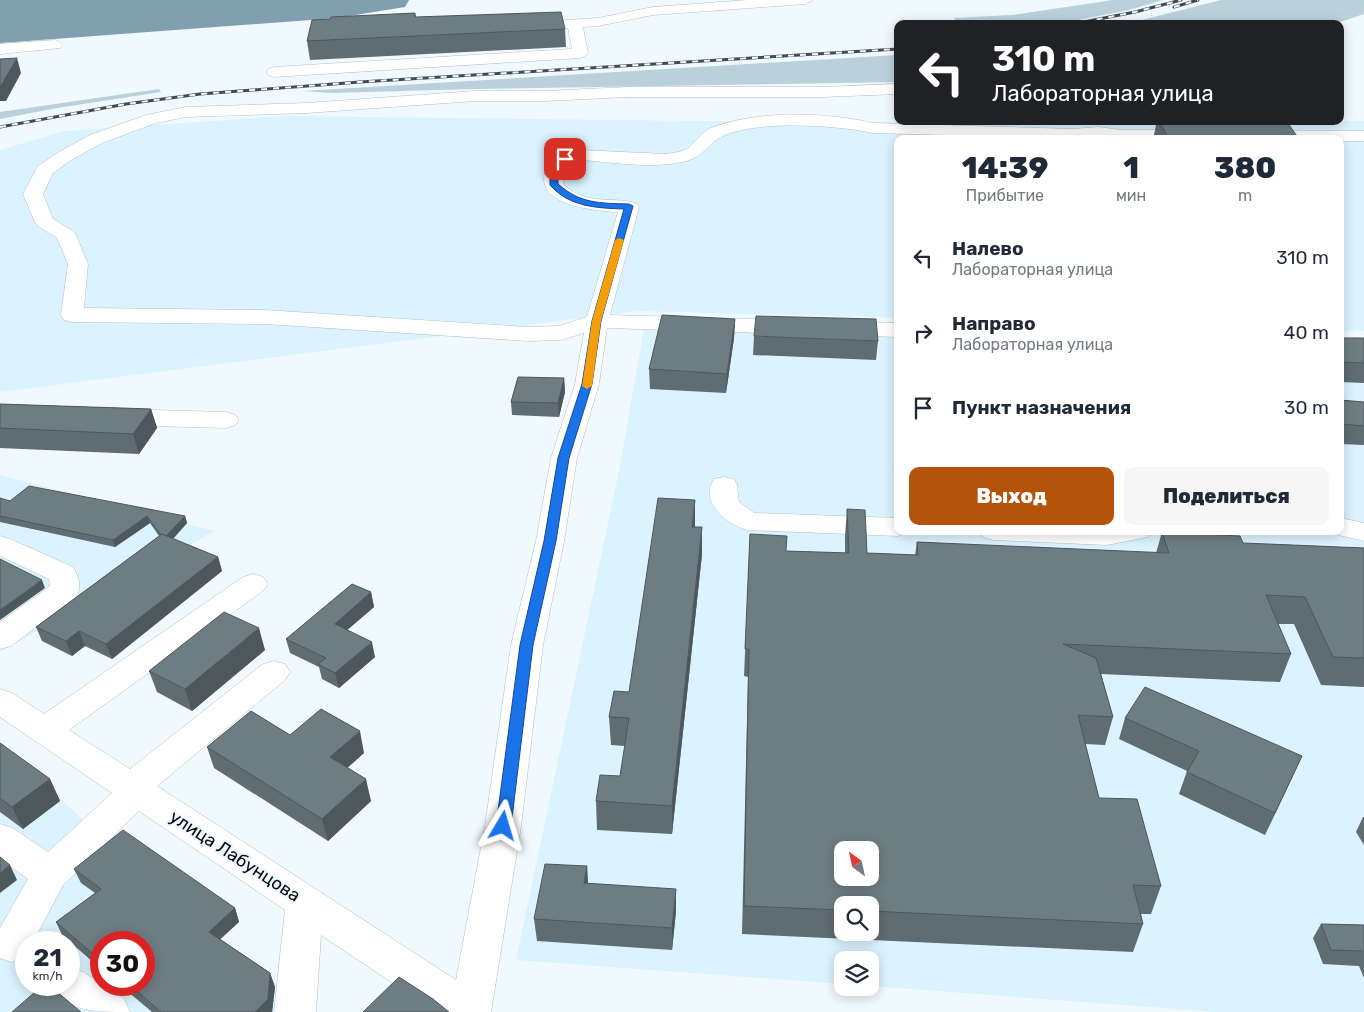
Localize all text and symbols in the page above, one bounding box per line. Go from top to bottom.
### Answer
text: 310 m [992,38,1095,80]
icon: left [909,40,974,105]
text: Лабораторная улица [992,80,1214,107]
pin [544,138,586,180]
icon: arrive [551,145,579,173]
text: 14:39 [962,150,1048,186]
text: 1 [1123,150,1139,186]
text: 380 [1214,150,1276,186]
text: Прибытие [966,186,1044,205]
text: мин [1116,186,1146,205]
text: m [1238,186,1252,205]
text: Налево [952,237,1024,260]
icon: left [909,244,937,272]
text: 310 m [1276,246,1329,269]
text: Лабораторная улица [952,260,1113,279]
text: Направо [952,312,1036,335]
icon: right [909,319,937,347]
text: 40 m [1284,321,1329,344]
text: Лабораторная улица [952,335,1113,354]
icon: arrive [909,394,937,422]
text: Пункт назначения [952,396,1131,419]
text: 30 m [1284,396,1329,419]
button: Выход [909,467,1114,525]
button: Поделиться [1124,467,1329,525]
position arrow [476,799,528,851]
street label: улица Лабунцова [165,806,305,906]
north arrow [834,841,879,886]
map controls [834,841,879,996]
button: search [834,896,879,941]
speed limit sign: 30 [90,931,155,996]
text: 21 [33,943,62,972]
button: layers [834,951,879,996]
text: km/h [33,969,62,983]

